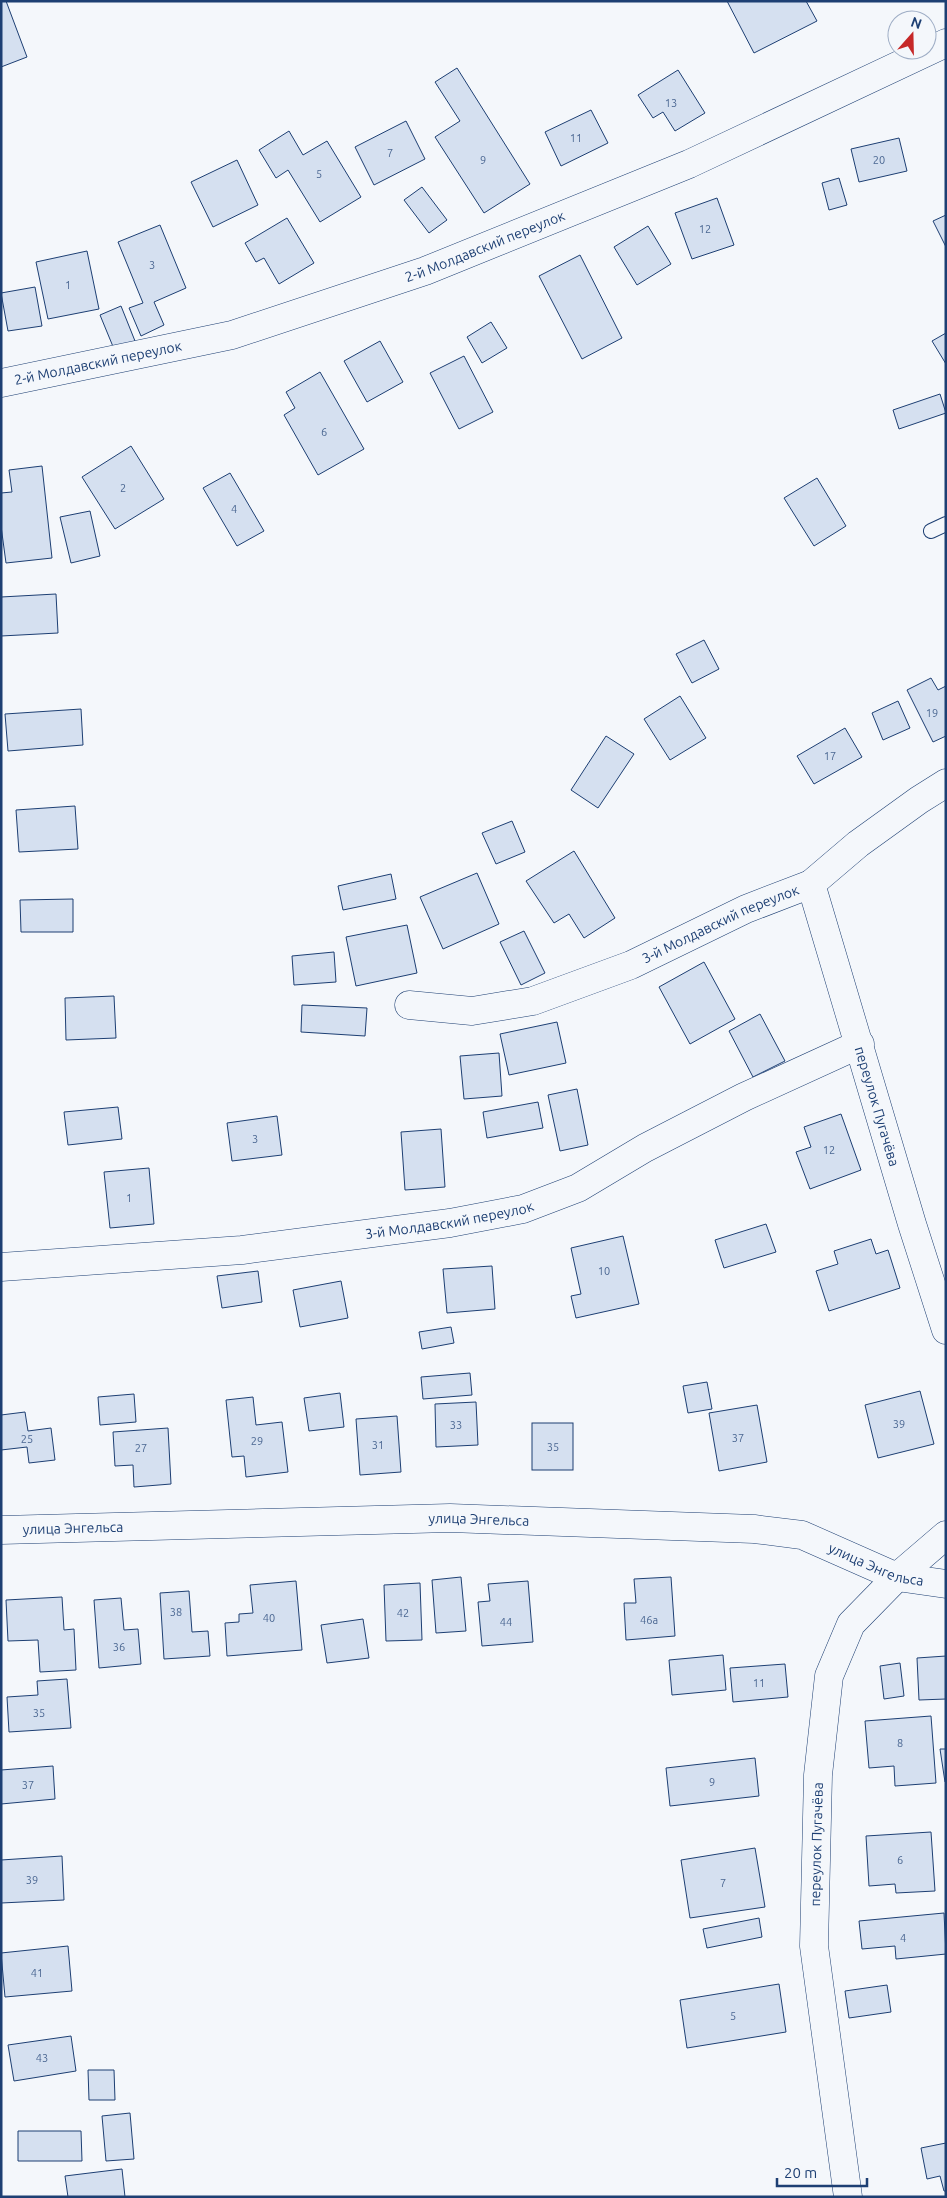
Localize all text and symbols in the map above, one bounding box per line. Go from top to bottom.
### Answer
north arrow [887,10,937,60]
text: N [909,13,924,32]
house number: 13 [665,97,677,109]
house number: 11 [570,132,582,144]
house number: 7 [387,147,393,159]
house number: 9 [480,154,486,166]
house number: 20 [873,154,885,166]
house number: 5 [316,168,322,180]
street label: 2-й Молдавский переулок [403,207,567,285]
house number: 12 [699,223,711,235]
house number: 3 [149,259,155,271]
house number: 1 [65,279,71,291]
street label: 2-й Молдавский переулок [13,338,183,388]
house number: 6 [321,426,327,438]
house number: 2 [120,482,126,494]
house number: 4 [231,503,237,515]
house number: 19 [926,707,938,719]
house number: 17 [824,750,836,762]
street label: 3-й Молдавский переулок [639,881,801,966]
street label: переулок Пугачёва [852,1045,902,1168]
house number: 3 [252,1133,258,1145]
house number: 12 [823,1144,835,1156]
house number: 1 [126,1192,132,1204]
street label: 3-й Молдавский переулок [364,1198,536,1242]
house number: 10 [598,1265,610,1277]
house number: 39 [893,1418,905,1430]
house number: 33 [450,1419,462,1431]
house number: 37 [732,1432,744,1444]
house number: 25 [21,1433,33,1445]
house number: 29 [251,1435,263,1447]
house number: 31 [372,1439,384,1451]
house number: 35 [547,1441,559,1453]
house number: 27 [135,1442,147,1454]
street label: улица Энгельса [428,1510,530,1529]
street label: улица Энгельса [22,1519,124,1537]
street label: улица Энгельса [826,1540,925,1589]
house number: 38 [170,1606,182,1618]
house number: 42 [397,1607,409,1619]
house number: 40 [263,1612,275,1624]
house number: 46а [640,1614,658,1626]
house number: 44 [500,1616,512,1628]
house number: 36 [113,1641,125,1653]
house number: 11 [753,1677,765,1689]
house number: 35 [33,1707,45,1719]
house number: 8 [897,1737,903,1749]
house number: 9 [709,1776,715,1788]
house number: 37 [22,1779,34,1791]
street label: переулок Пугачёва [807,1782,826,1907]
house number: 6 [897,1854,903,1866]
house number: 39 [26,1874,38,1886]
house number: 7 [720,1877,726,1889]
house number: 4 [900,1932,906,1944]
house number: 41 [31,1967,43,1979]
house number: 5 [730,2010,736,2022]
house number: 43 [36,2052,48,2064]
scale bar [777,2156,867,2188]
text: 20 m [784,2164,817,2181]

